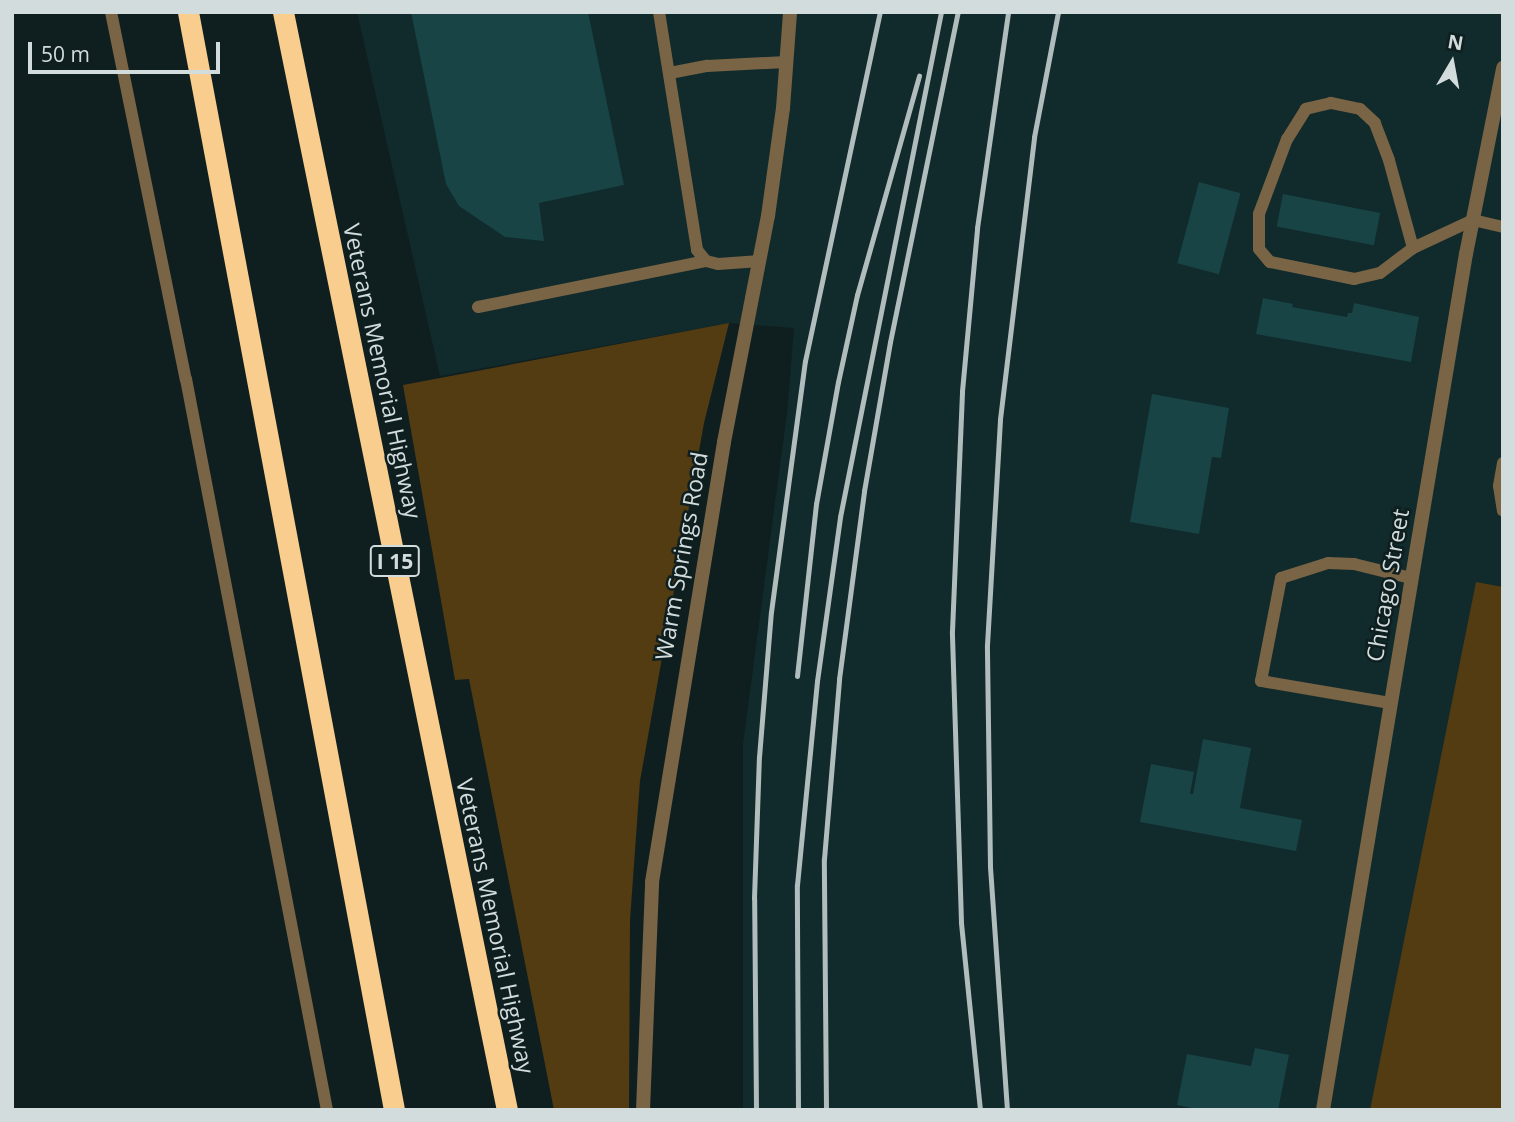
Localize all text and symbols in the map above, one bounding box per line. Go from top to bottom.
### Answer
scale bar [32,28,224,72]
north arrow [1417,28,1487,98]
text: N [1446,28,1466,56]
text: 50 m [41,40,90,68]
street label: Veterans Memorial Highway [338,221,428,521]
street label: Warm Springs Road [649,450,713,662]
street label: Chicago Street [1360,506,1414,664]
road number: I 15 [369,544,421,578]
street label: Veterans Memorial Highway [451,776,541,1076]

